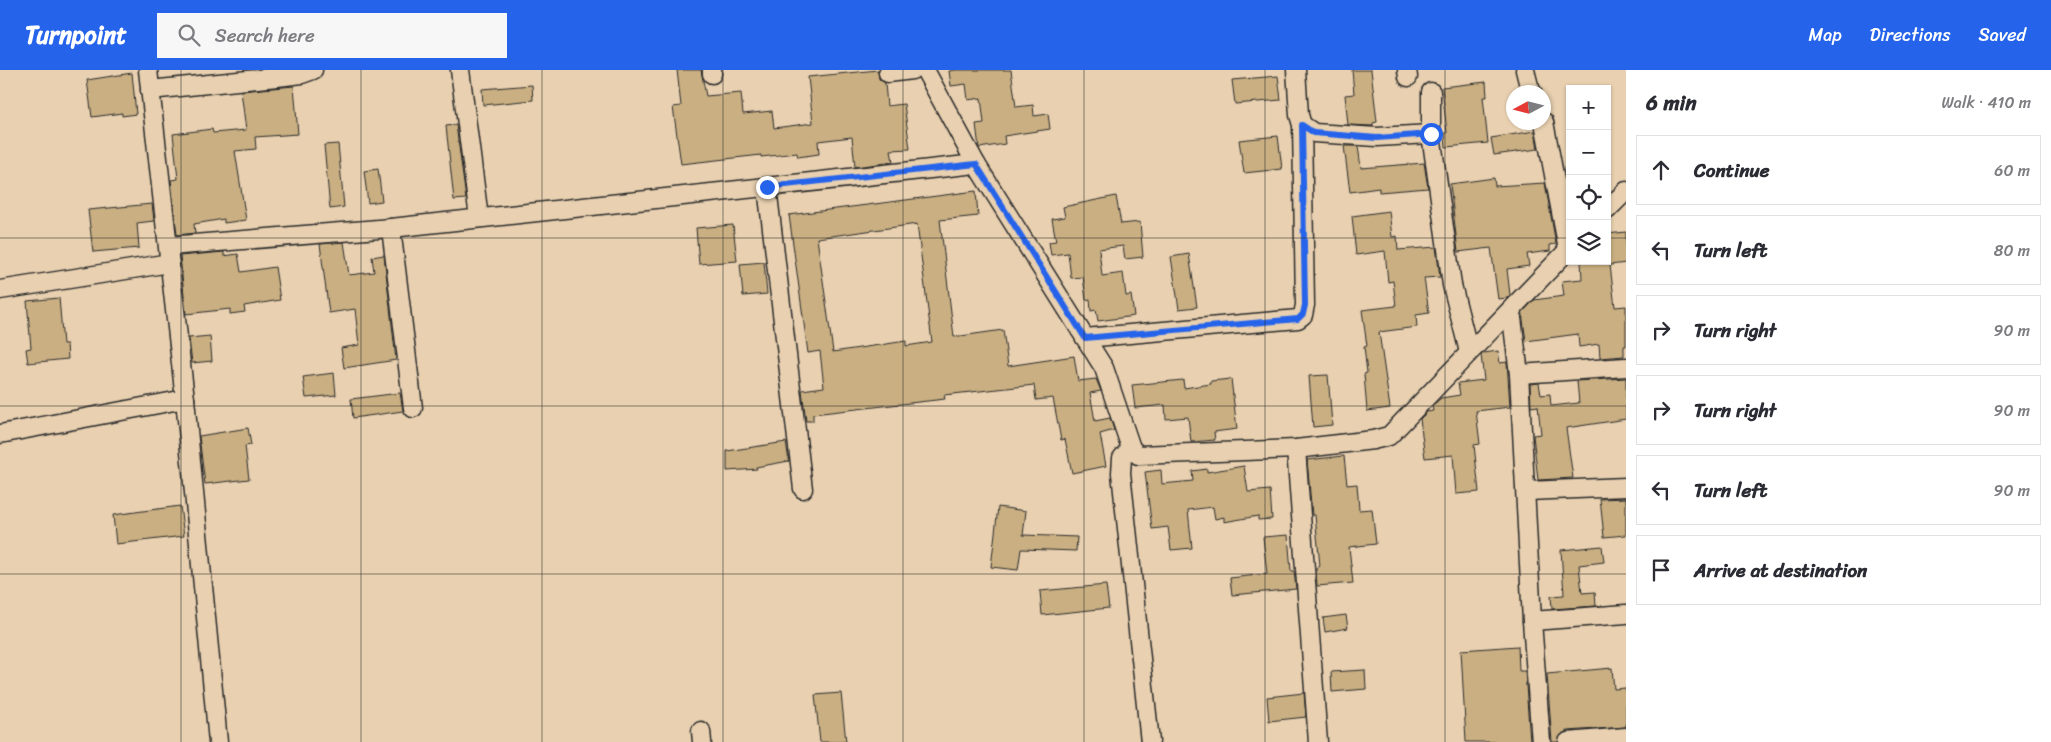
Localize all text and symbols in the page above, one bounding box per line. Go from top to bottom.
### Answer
search box [157,13,507,58]
text: Turnpoint [25,14,127,56]
text: Search here [215,19,315,52]
text: Map [1809,19,1842,51]
text: Directions [1870,19,1951,51]
text: Saved [1979,19,2026,51]
icon: search [175,21,203,49]
text: 6 min [1646,84,1697,122]
north arrow [1506,85,1551,130]
map controls [1566,85,1611,265]
button: + [1566,85,1611,130]
text: Walk · 410 m [1942,88,2031,117]
route start [1420,123,1443,146]
button: − [1566,130,1611,175]
text: Continue [1694,154,1770,187]
icon: ahead [1647,156,1675,184]
text: 60 m [1994,156,2030,185]
button: locate [1566,175,1611,220]
route end [756,176,779,199]
button: layers [1566,220,1611,265]
text: Turn left [1694,234,1767,267]
icon: left [1647,236,1675,264]
text: 80 m [1994,236,2030,265]
text: Turn right [1694,314,1776,347]
icon: right [1647,316,1675,344]
text: 90 m [1994,316,2030,345]
text: Turn right [1694,394,1776,427]
icon: right [1647,396,1675,424]
text: 90 m [1994,396,2030,425]
text: Turn left [1694,474,1767,507]
icon: left [1647,476,1675,504]
text: 90 m [1994,476,2030,505]
text: Arrive at destination [1694,554,1867,587]
icon: arrive [1647,556,1675,584]

